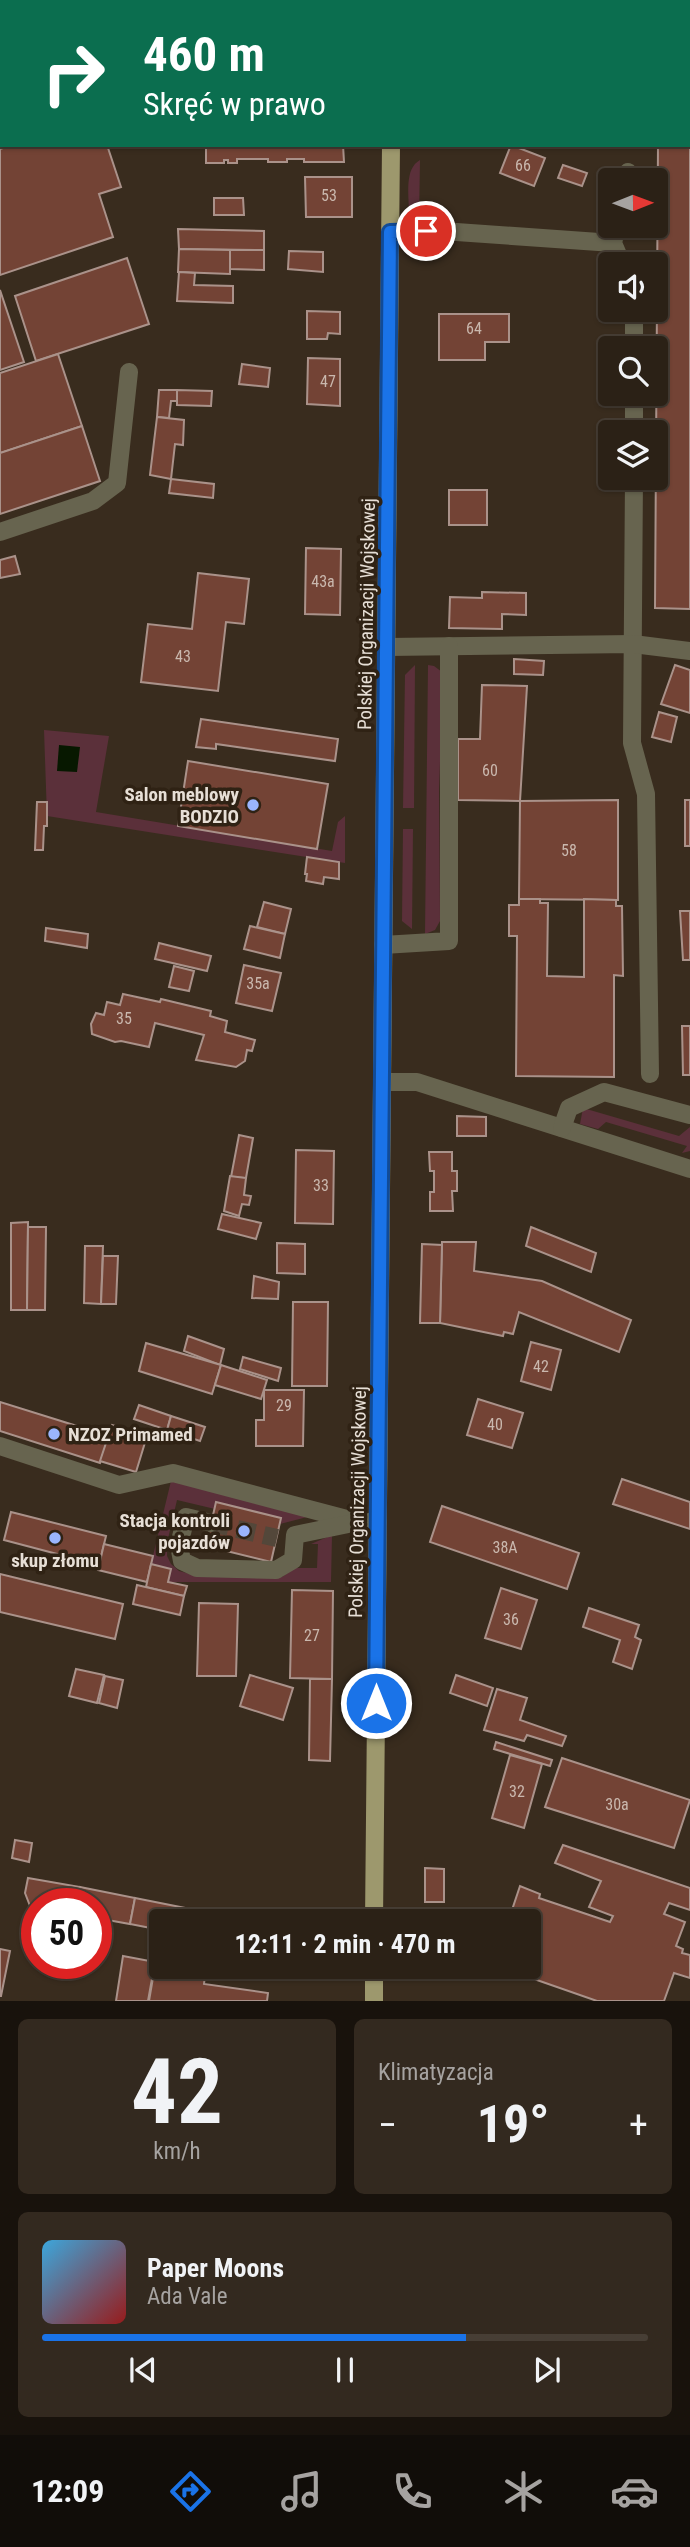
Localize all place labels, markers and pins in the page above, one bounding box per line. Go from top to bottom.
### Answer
pin [396,201,456,261]
place label: Salon meblowy BODZIO [124,783,240,828]
marker: Salon meblowy BODZIO [245,797,261,813]
place label: NZOZ Primamed [68,1423,193,1446]
marker: NZOZ Primamed [46,1426,62,1442]
place label: Stacja kontroli pojazdów [120,1509,230,1554]
marker: Stacja kontroli pojazdów [236,1523,252,1539]
marker: skup złomu [47,1530,63,1546]
place label: skup złomu [11,1549,99,1572]

